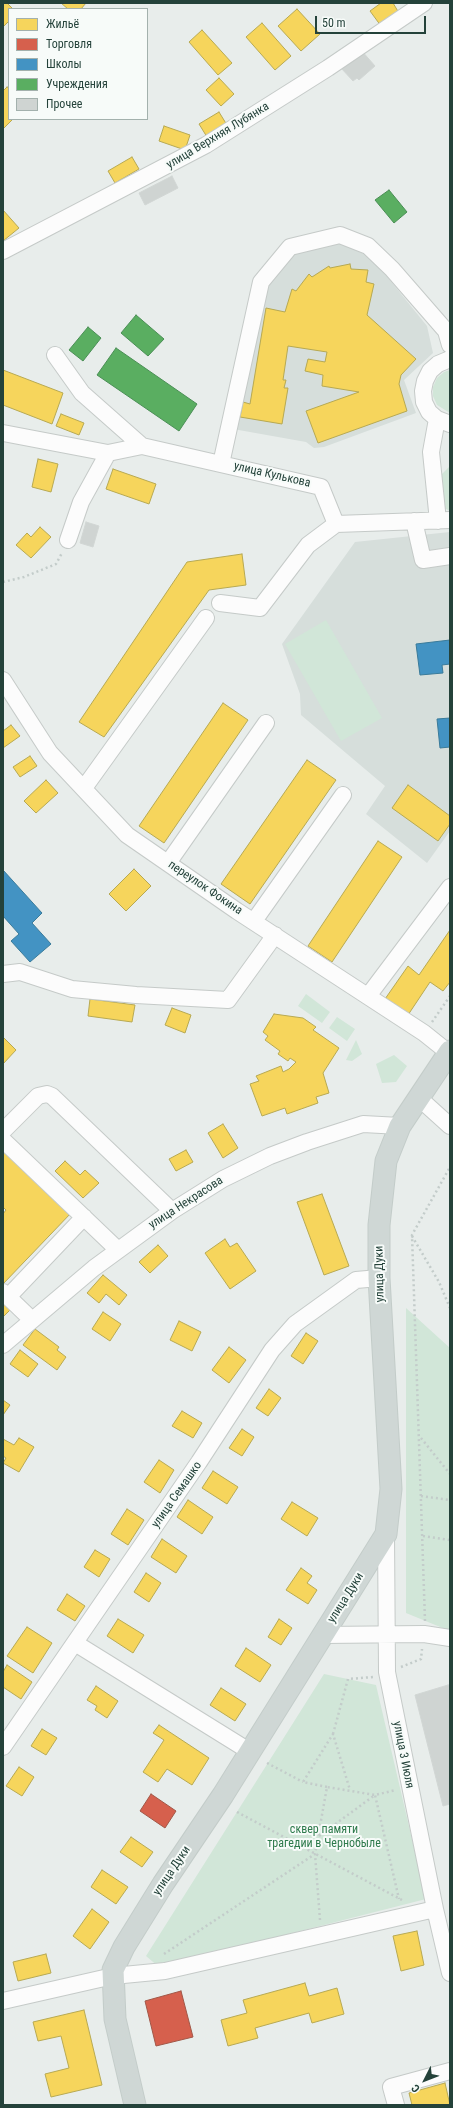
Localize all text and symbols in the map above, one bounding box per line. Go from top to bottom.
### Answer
legend [8,8,148,120]
scale bar [317,8,428,34]
text: 50 m [322,16,346,30]
text: Жильё [46,17,79,31]
text: Торговля [46,37,92,51]
text: Школы [46,57,82,71]
text: Учреждения [46,77,108,91]
text: Прочее [46,97,82,111]
street label: улица Верхняя Лубянка [164,100,272,172]
street label: улица Кулькова [232,459,312,491]
street label: переулок Фокина [165,858,245,918]
street label: улица Некрасова [146,1174,226,1232]
street label: улица Дуки [372,1246,388,1302]
street label: улица Семашко [149,1459,205,1531]
street label: улица Дуки [325,1570,367,1626]
street label: улица 3 Июля [389,1720,417,1790]
park label: сквер памяти трагедии в Чернобыле [267,1823,381,1851]
street label: улица Дуки [150,1844,194,1898]
north arrow [405,2060,445,2100]
text: С [409,2082,423,2095]

